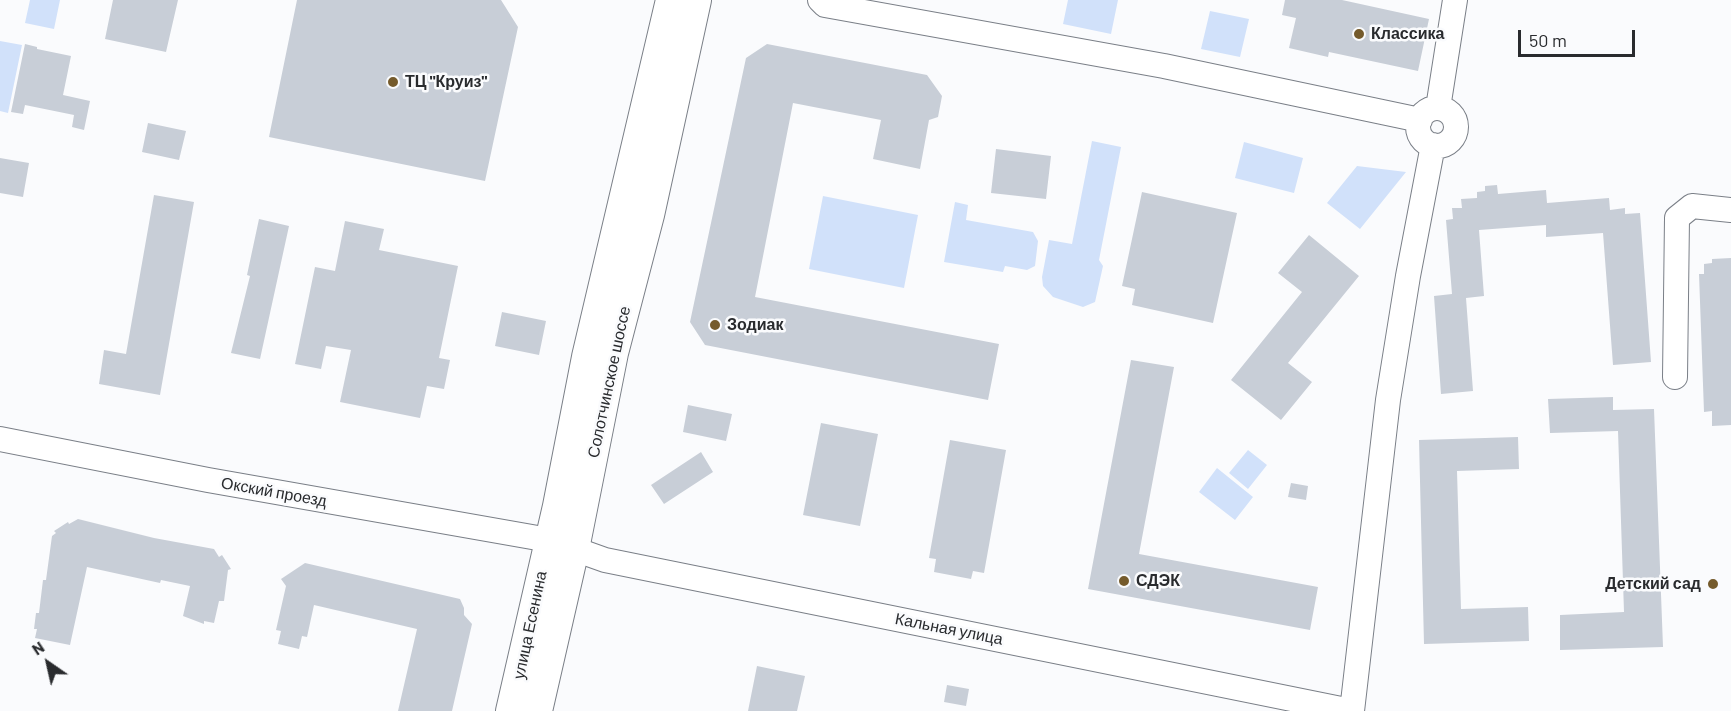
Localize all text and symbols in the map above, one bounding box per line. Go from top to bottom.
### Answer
scale bar [1521,18,1638,56]
place label: Классика [1371,24,1444,44]
marker: Классика [1352,27,1366,41]
text: 50 m [1529,29,1567,51]
place label: ТЦ "Круиз" [405,72,487,92]
marker: ТЦ "Круиз" [386,75,400,89]
street label: Солотчинское шоссе [584,304,634,460]
place label: Зодиак [727,315,783,335]
marker: Зодиак [708,318,722,332]
street label: Окский проезд [220,473,328,511]
street label: улица Есенина [509,569,551,681]
place label: СДЭК [1136,571,1180,591]
marker: СДЭК [1117,574,1131,588]
place label: Детский сад [1605,574,1701,594]
marker: Детский сад [1706,577,1720,591]
street label: Кальная улица [893,609,1005,649]
north arrow [18,633,78,693]
text: N [28,637,47,659]

